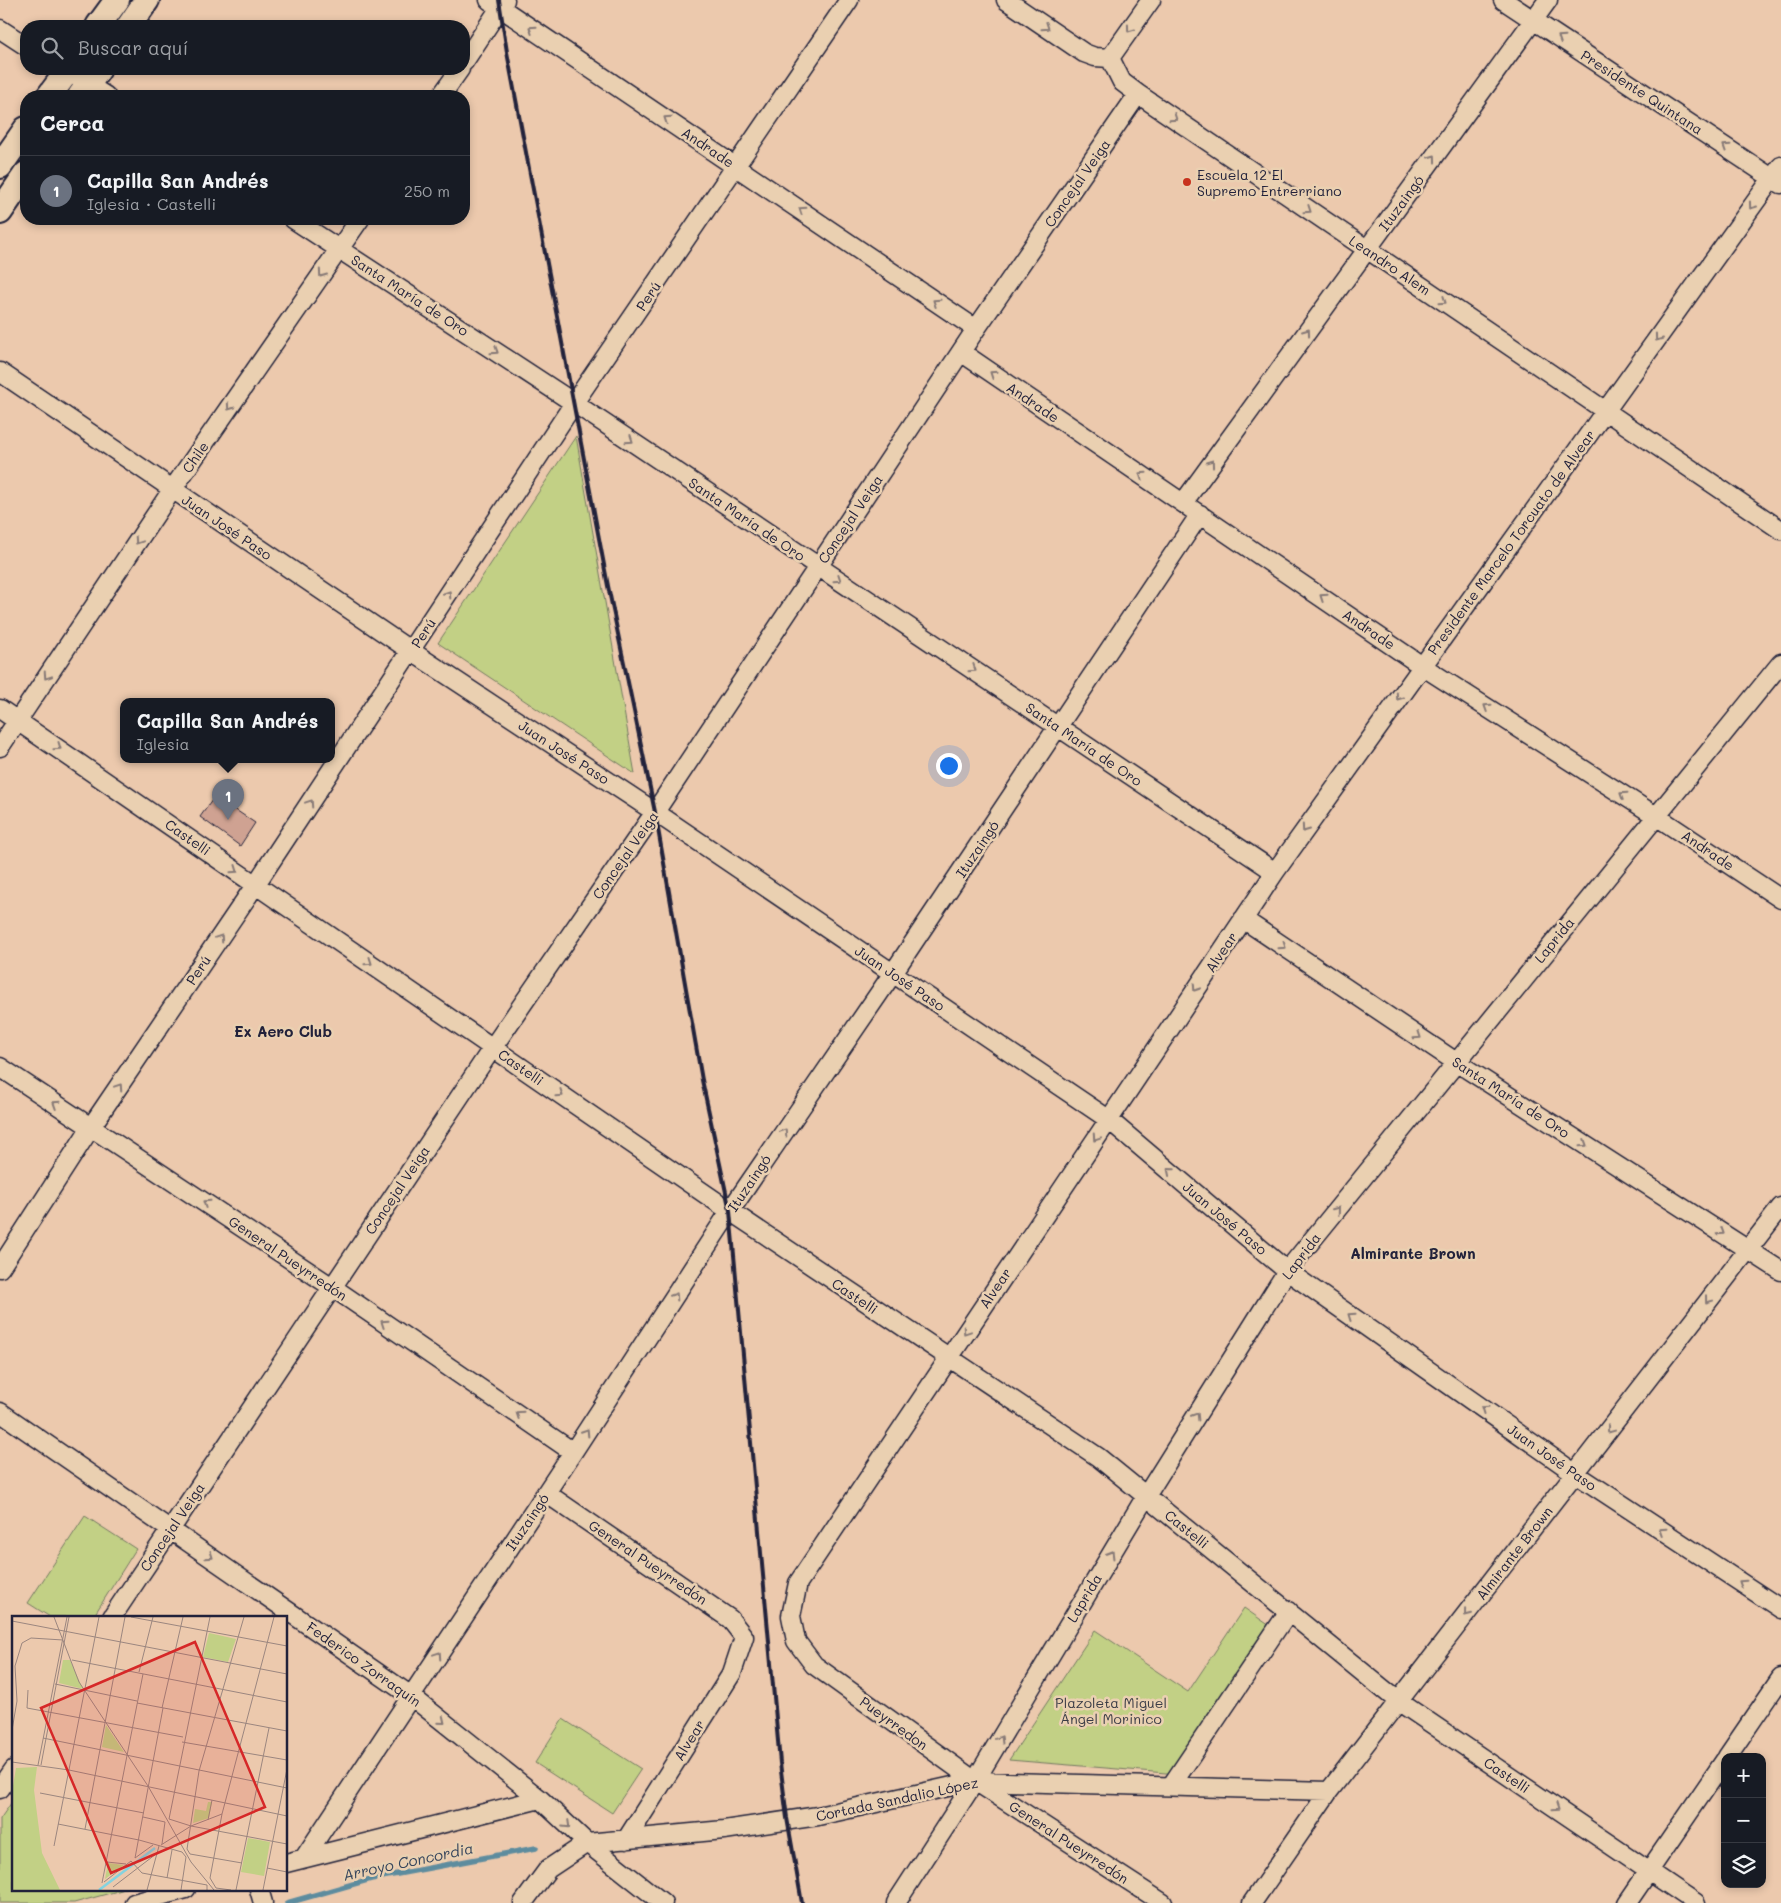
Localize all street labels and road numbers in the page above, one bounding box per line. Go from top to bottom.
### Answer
street label: Presidente Quintana [1577,45,1707,139]
street label: Andrade [678,122,738,172]
street label: Concejal Veiga [1040,135,1114,231]
street label: Ituzaingó [1374,171,1428,235]
street label: Leandro Alem [1346,231,1434,299]
street label: Santa María de Oro [348,250,472,340]
street label: Perú [631,277,665,315]
street label: Andrade [1003,377,1063,427]
street label: Presidente Marcelo Torcuato de Alvear [1423,426,1599,658]
street label: Chile [177,437,213,477]
street label: Concejal Veiga [813,471,887,567]
street label: Santa María de Oro [685,473,809,565]
street label: Juan José Paso [178,490,276,564]
street label: Andrade [1339,604,1399,654]
street label: Perú [406,614,440,652]
street label: Santa María de Oro [1022,698,1146,790]
street label: Juan José Paso [515,716,613,788]
street label: Concejal Veiga [588,807,662,903]
street label: Castelli [161,814,215,860]
street label: Ituzaingó [951,817,1003,881]
street label: Andrade [1678,825,1738,875]
street label: Laprida [1530,913,1578,967]
street label: Alvear [1201,928,1241,976]
street label: Juan José Paso [851,941,949,1015]
street label: Perú [181,951,215,989]
street label: Castelli [494,1044,548,1090]
street label: Santa María de Oro [1449,1052,1573,1142]
street label: Concejal Veiga [360,1142,434,1238]
street label: Ituzaingó [723,1151,775,1215]
street label: Juan José Paso [1179,1177,1271,1259]
street label: General Pueyrredón [225,1211,351,1305]
street label: Laprida [1277,1229,1325,1283]
street label: Alvear [975,1264,1015,1312]
street label: Castelli [828,1274,882,1318]
street label: Juan José Paso [1504,1419,1600,1495]
street label: Concejal Veiga [135,1479,209,1575]
street label: Ituzaingó [501,1490,553,1554]
street label: Almirante Brown [1471,1502,1557,1604]
street label: Castelli [1161,1505,1213,1553]
street label: General Pueyrredón [585,1515,711,1609]
street label: Laprida [1062,1570,1106,1626]
street label: Federico Zorraquín [303,1617,425,1711]
street label: Pueyrredon [856,1692,932,1754]
street label: Alvear [669,1716,709,1764]
street label: Castelli [1480,1753,1534,1797]
street label: Cortada Sandalio López [814,1772,980,1826]
street label: General Pueyrredón [1006,1796,1132,1888]

